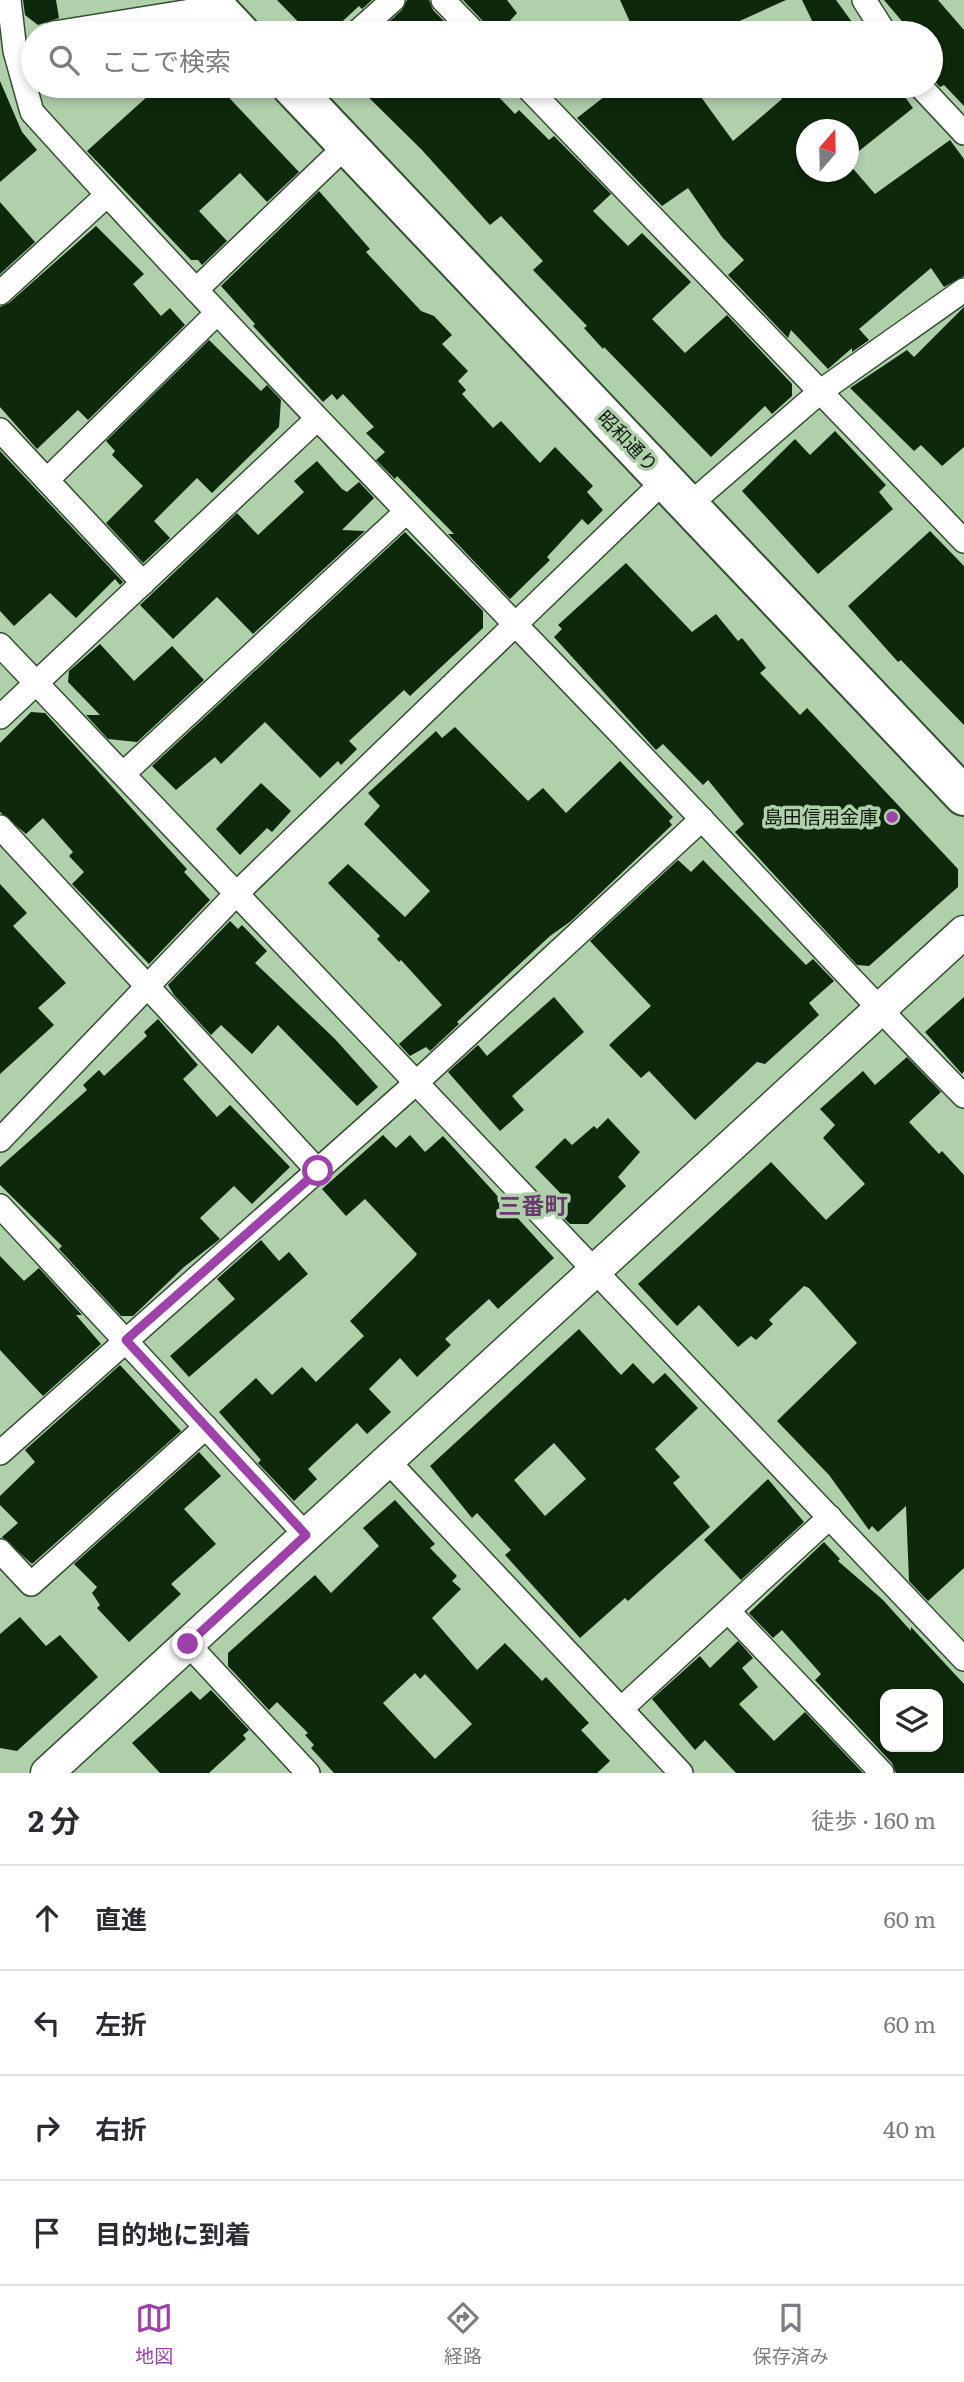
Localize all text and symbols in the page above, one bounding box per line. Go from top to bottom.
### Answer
search box [21,21,943,98]
text: ここで検索 [101,40,231,79]
icon: search [45,41,83,79]
north arrow [796,119,859,182]
street label: 昭和通り [592,403,665,477]
place label: 島田信用金庫 [764,802,878,830]
marker: 島田信用金庫 [884,809,900,825]
route start [302,1155,333,1186]
district label: 三番町 [499,1187,568,1221]
route end [172,1628,203,1659]
map controls [880,1689,943,1752]
button: layers [880,1689,943,1752]
text: 2 分 [28,1797,80,1841]
text: 徒歩 · 160 m [811,1802,936,1836]
text: 直進 [95,1898,147,1937]
icon: ahead [28,1899,66,1937]
text: 60 m [883,1901,936,1935]
text: 左折 [95,2003,147,2042]
icon: left [28,2004,66,2042]
text: 60 m [883,2006,936,2040]
text: 右折 [95,2108,147,2147]
icon: right [28,2109,66,2147]
text: 40 m [883,2111,936,2145]
text: 目的地に到着 [95,2213,251,2252]
icon: arrive [28,2214,66,2252]
tab: 地図 [135,2299,173,2369]
tab: 経路 [444,2299,482,2369]
tab: 保存済み [753,2299,829,2369]

